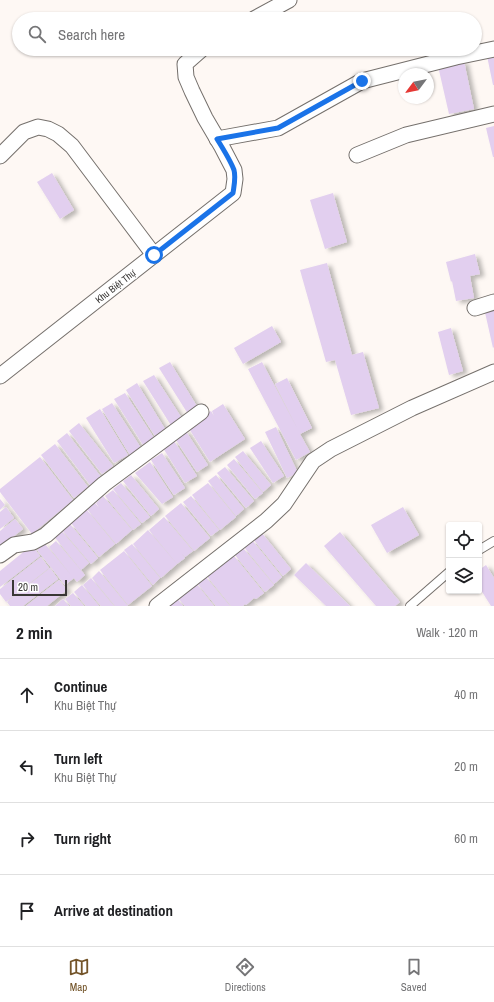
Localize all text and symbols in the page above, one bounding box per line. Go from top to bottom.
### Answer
search box [12,12,482,56]
icon: search [26,23,48,45]
text: Search here [58,24,125,45]
north arrow [398,68,434,104]
route end [353,72,371,90]
route start [145,246,163,264]
street label: Khu Biệt Thự [92,266,138,306]
map controls [446,522,482,594]
button: locate [446,522,482,558]
button: layers [446,558,482,594]
scale bar [12,578,67,597]
text: 20 m [18,580,38,594]
text: 2 min [16,621,52,644]
text: Walk · 120 m [416,624,478,641]
text: Continue [54,676,107,697]
icon: ahead [16,684,38,706]
text: 40 m [454,686,478,703]
text: Khu Biệt Thự [54,697,116,714]
text: Turn left [54,748,102,769]
icon: left [16,756,38,778]
text: 20 m [454,758,478,775]
text: Khu Biệt Thự [54,769,116,786]
icon: right [16,828,38,850]
text: Turn right [54,828,111,849]
text: 60 m [454,830,478,847]
icon: arrive [16,900,38,922]
text: Arrive at destination [54,900,173,921]
tab: Map [68,956,90,994]
tab: Directions [225,956,266,994]
tab: Saved [401,956,426,994]

